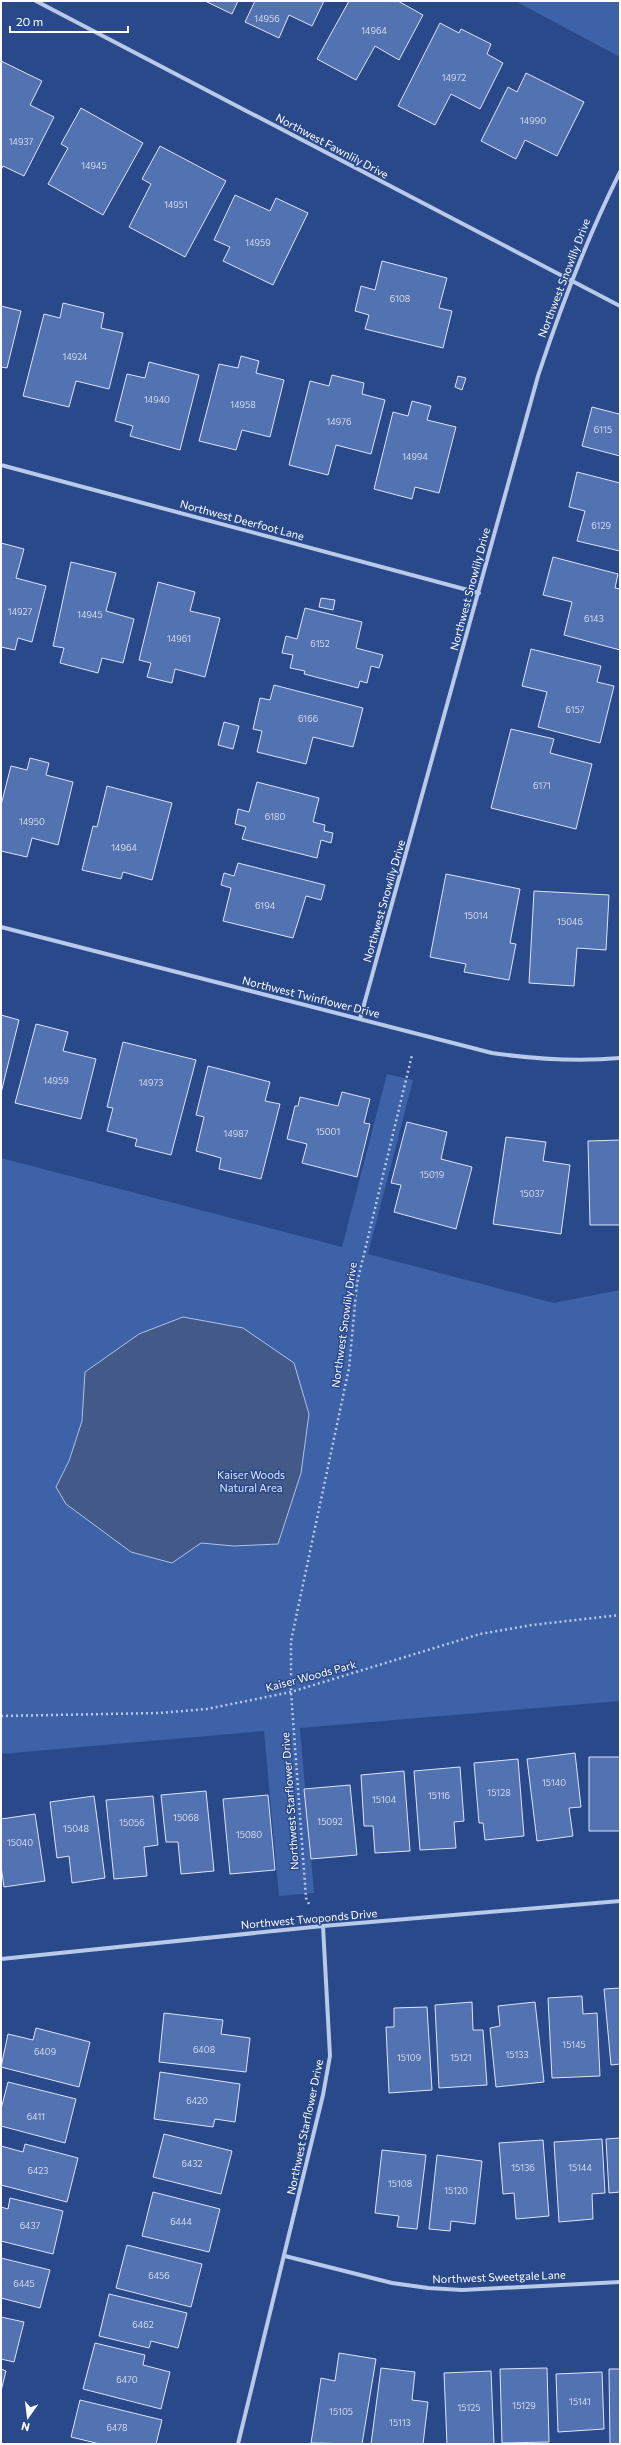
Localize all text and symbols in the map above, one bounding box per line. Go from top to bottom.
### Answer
scale bar [10,8,128,34]
house number: 14956 [254,13,280,24]
text: 20 m [16,14,43,28]
house number: 14964 [361,25,387,36]
house number: 14972 [442,72,466,83]
street label: Northwest Fawnlily Drive [274,110,391,181]
house number: 14990 [520,115,546,126]
house number: 14937 [9,136,34,147]
house number: 14945 [81,160,107,171]
house number: 14951 [164,199,188,210]
street label: Northwest Snowlily Drive [535,216,592,339]
house number: 14959 [245,237,271,248]
house number: 6108 [390,293,410,304]
house number: 14924 [63,351,88,362]
house number: 14940 [144,394,170,405]
house number: 14958 [230,399,256,410]
house number: 14976 [327,416,351,427]
house number: 6115 [594,424,612,435]
house number: 14994 [402,451,428,462]
street label: Northwest Deerfoot Lane [179,497,306,542]
house number: 6129 [591,520,611,531]
street label: Northwest Snowlily Drive [447,526,492,652]
house number: 14927 [8,606,32,617]
house number: 14945 [77,609,103,620]
house number: 6143 [584,613,604,624]
house number: 14961 [167,633,191,644]
house number: 6152 [310,638,330,649]
house number: 6157 [565,704,585,715]
house number: 6166 [298,713,318,724]
house number: 6171 [533,780,551,791]
house number: 6180 [265,811,285,822]
house number: 14950 [19,816,45,827]
street label: Northwest Snowlily Drive [360,838,407,964]
house number: 14964 [111,842,137,853]
house number: 6194 [255,900,276,911]
house number: 15014 [464,910,489,921]
house number: 15046 [557,916,583,927]
street label: Northwest Twinflower Drive [241,973,381,1020]
house number: 14959 [43,1075,69,1086]
house number: 14973 [139,1077,163,1088]
house number: 15001 [316,1126,340,1137]
house number: 14987 [224,1128,249,1139]
house number: 15019 [420,1169,444,1180]
house number: 15037 [520,1188,545,1199]
street label: Northwest Snowlily Drive [328,1261,359,1389]
park label: Kaiser Woods Natural Area [217,1468,285,1494]
street label: Kaiser Woods Park [264,1657,358,1694]
street label: Northwest Starflower Drive [278,1732,301,1870]
house number: 15140 [542,1777,566,1788]
house number: 15128 [487,1787,511,1798]
house number: 15116 [428,1790,450,1801]
house number: 15104 [372,1794,397,1805]
house number: 15068 [173,1812,199,1823]
house number: 15092 [317,1816,343,1827]
house number: 15056 [119,1817,145,1828]
house number: 15048 [63,1823,89,1834]
house number: 15080 [236,1829,262,1840]
house number: 15040 [7,1837,33,1848]
street label: Northwest Twoponds Drive [240,1906,378,1931]
house number: 15145 [562,2039,586,2050]
house number: 6408 [193,2044,215,2055]
house number: 6409 [34,2046,56,2057]
house number: 15133 [505,2049,529,2060]
house number: 15109 [397,2052,421,2063]
house number: 15121 [450,2052,472,2063]
street label: Northwest Starflower Drive [284,2058,325,2196]
house number: 6420 [186,2095,208,2106]
house number: 6411 [27,2111,45,2122]
house number: 6432 [182,2158,202,2169]
house number: 15136 [511,2162,535,2173]
house number: 15144 [568,2162,592,2173]
house number: 6423 [28,2165,48,2176]
house number: 15108 [388,2178,412,2189]
house number: 15120 [444,2185,468,2196]
house number: 6444 [170,2216,192,2227]
house number: 6437 [20,2220,41,2231]
street label: Northwest Sweetgale Lane [432,2268,566,2285]
house number: 6456 [148,2270,170,2281]
house number: 6445 [13,2278,35,2289]
house number: 6462 [132,2319,154,2330]
house number: 6470 [116,2374,138,2385]
house number: 15141 [569,2396,591,2407]
north arrow [8,2397,48,2437]
house number: 15129 [512,2400,536,2411]
house number: 15125 [457,2402,481,2413]
house number: 15105 [329,2406,353,2417]
house number: 15113 [389,2417,411,2428]
text: N [20,2420,31,2434]
house number: 6478 [107,2422,127,2433]

